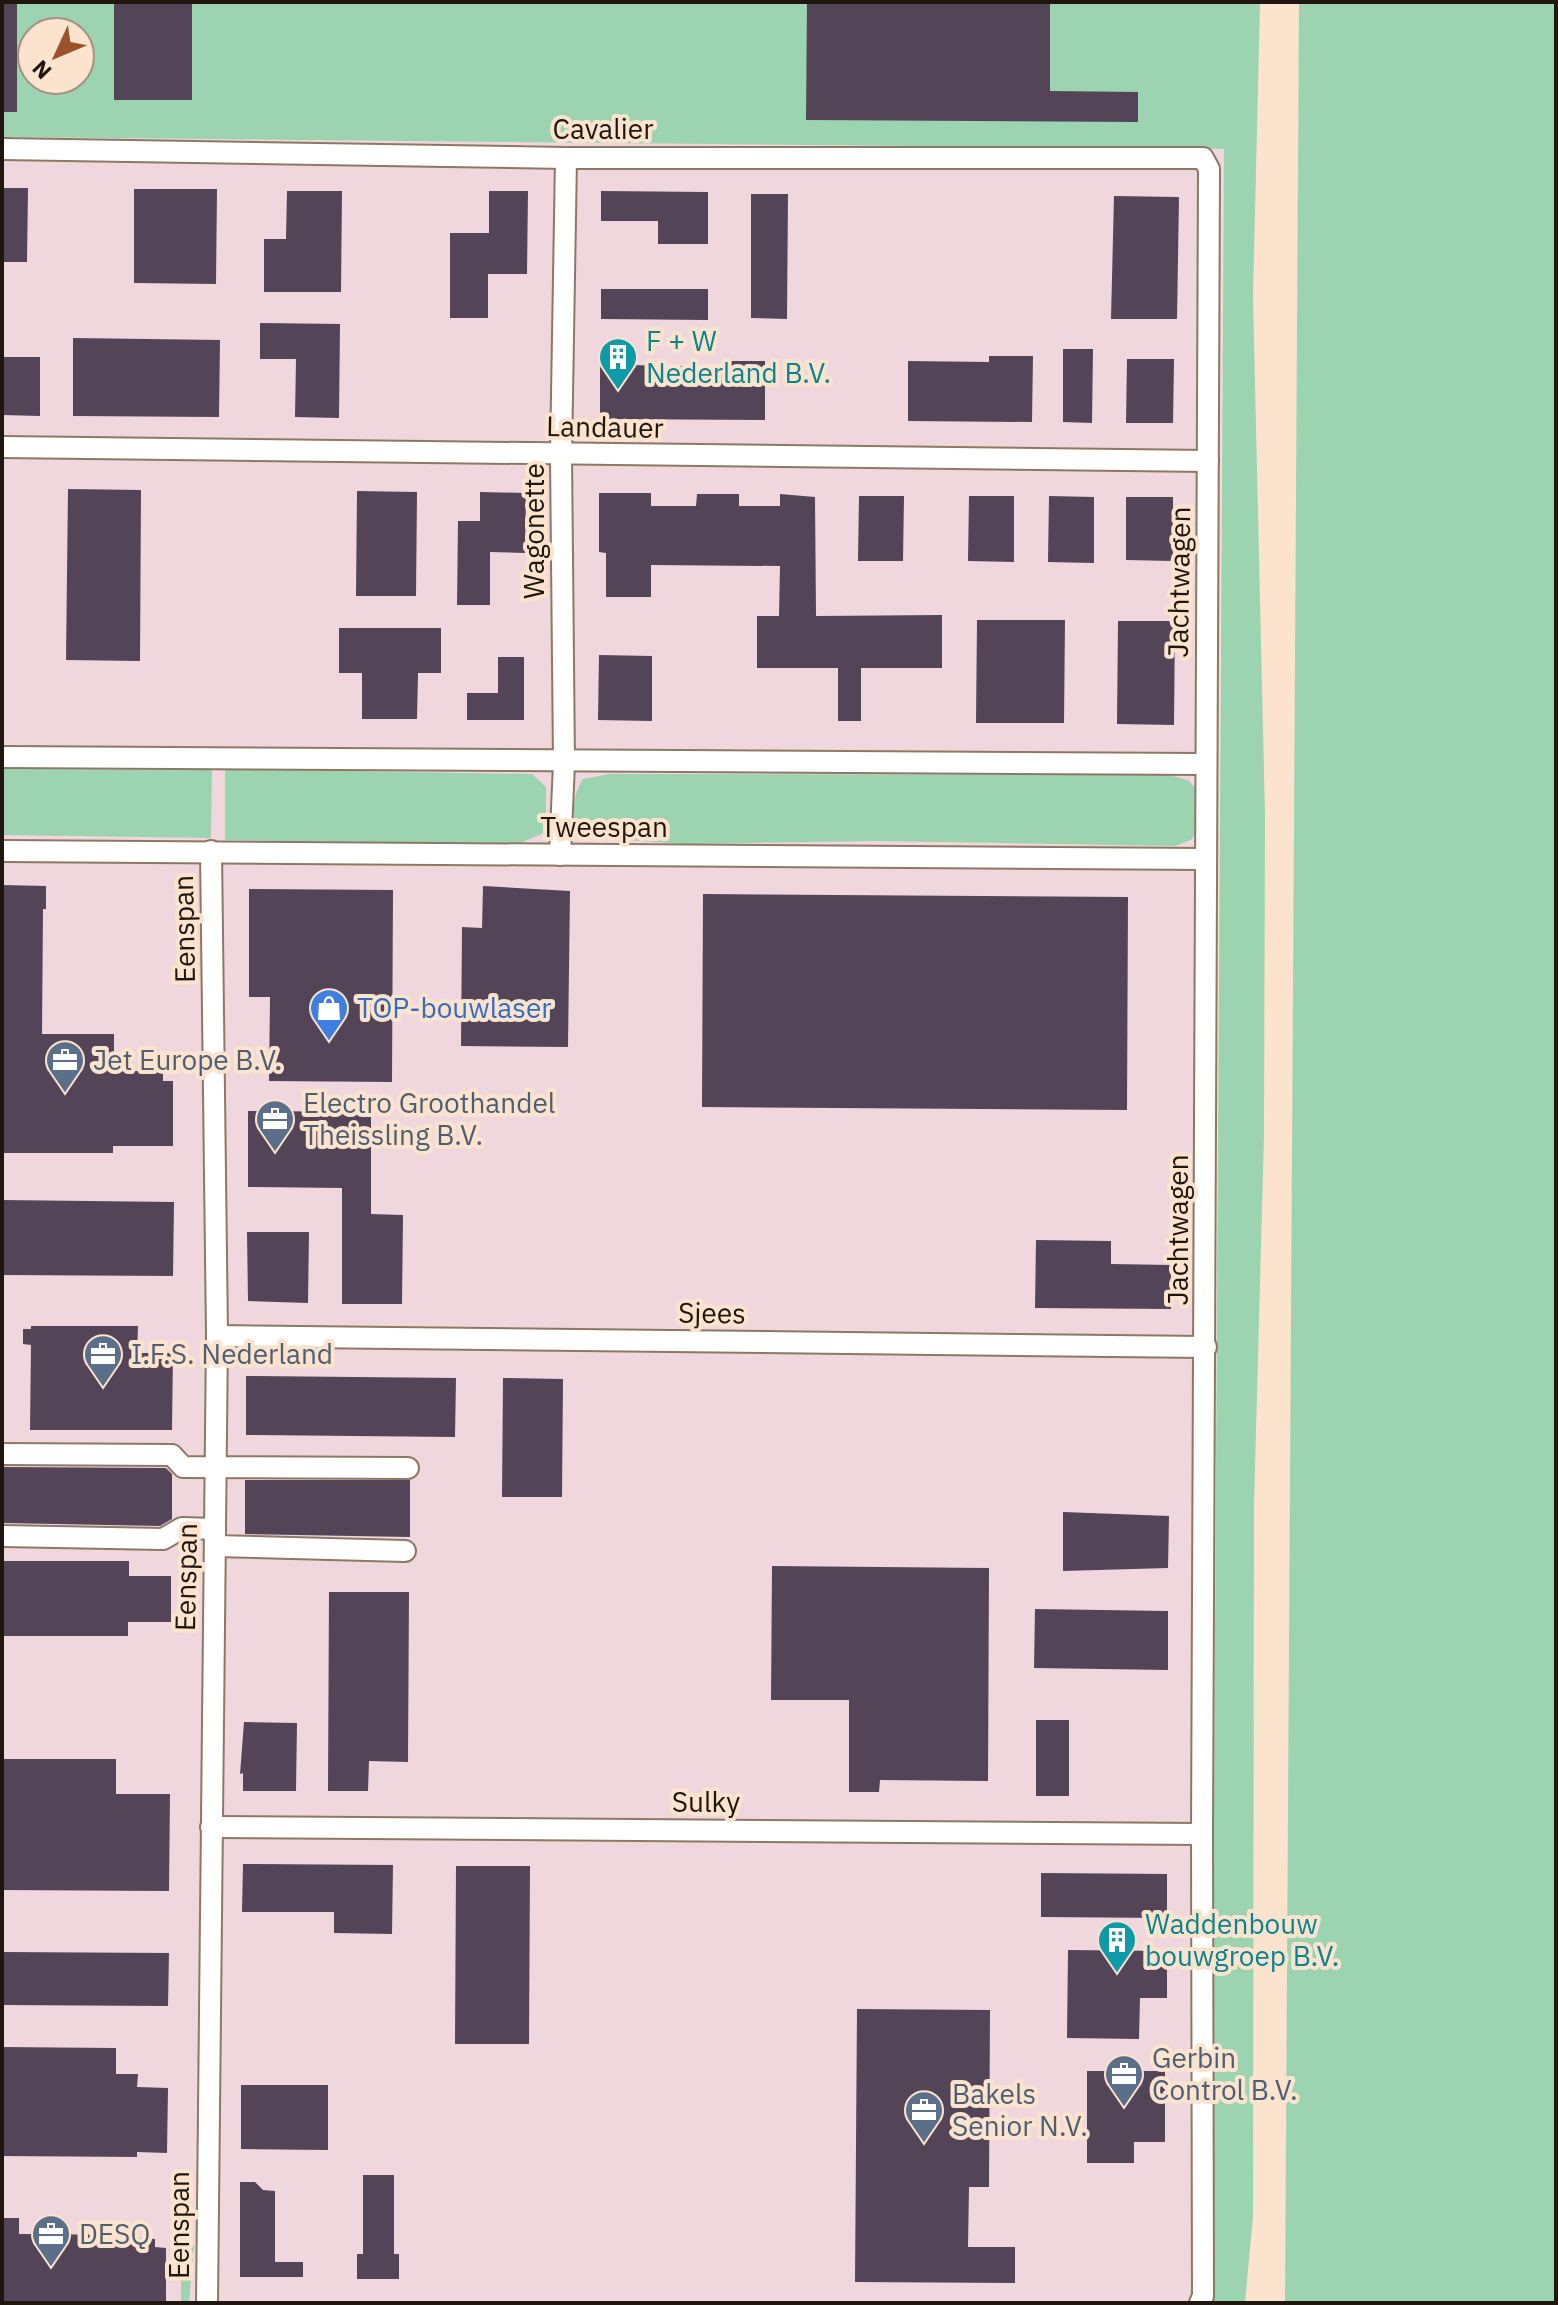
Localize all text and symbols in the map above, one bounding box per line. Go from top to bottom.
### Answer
north arrow [16,16,96,96]
text: N [25,54,57,86]
street label: Cavalier [553,110,653,147]
place label: F + W Nederland B.V. [646,322,831,391]
building icon: F + W Nederland B.V. [597,336,639,391]
street label: Landauer [546,407,664,446]
street label: Wagonette [515,463,552,599]
street label: Jachtwagen [1159,506,1198,658]
street label: Tweespan [540,808,668,845]
street label: Eenspan [164,875,203,983]
shop icon: TOP-bouwlaser [308,987,350,1042]
place label: TOP-bouwlaser [357,989,552,1026]
office icon: Jet Europe B.V. [44,1039,86,1094]
place label: Jet Europe B.V. [93,1041,282,1078]
place label: Electro Groothandel Theissling B.V. [303,1084,555,1153]
office icon: Electro Groothandel Theissling B.V. [254,1098,296,1153]
street label: Jachtwagen [1159,1154,1196,1306]
street label: Sjees [678,1293,746,1332]
office icon: I.F.S. Nederland [82,1333,124,1388]
place label: I.F.S. Nederland [131,1335,333,1372]
street label: Eenspan [166,1523,205,1631]
street label: Sulky [672,1783,740,1820]
place label: Waddenbouw bouwgroep B.V. [1145,1905,1339,1974]
building icon: Waddenbouw bouwgroep B.V. [1096,1919,1138,1974]
place label: Gerbin Control B.V. [1152,2039,1298,2108]
office icon: Gerbin Control B.V. [1103,2053,1145,2108]
place label: Bakels Senior N.V. [952,2075,1088,2144]
office icon: Bakels Senior N.V. [903,2089,945,2144]
street label: Eenspan [160,2171,197,2279]
office icon: DESQ [30,2213,72,2268]
place label: DESQ [79,2215,150,2252]

